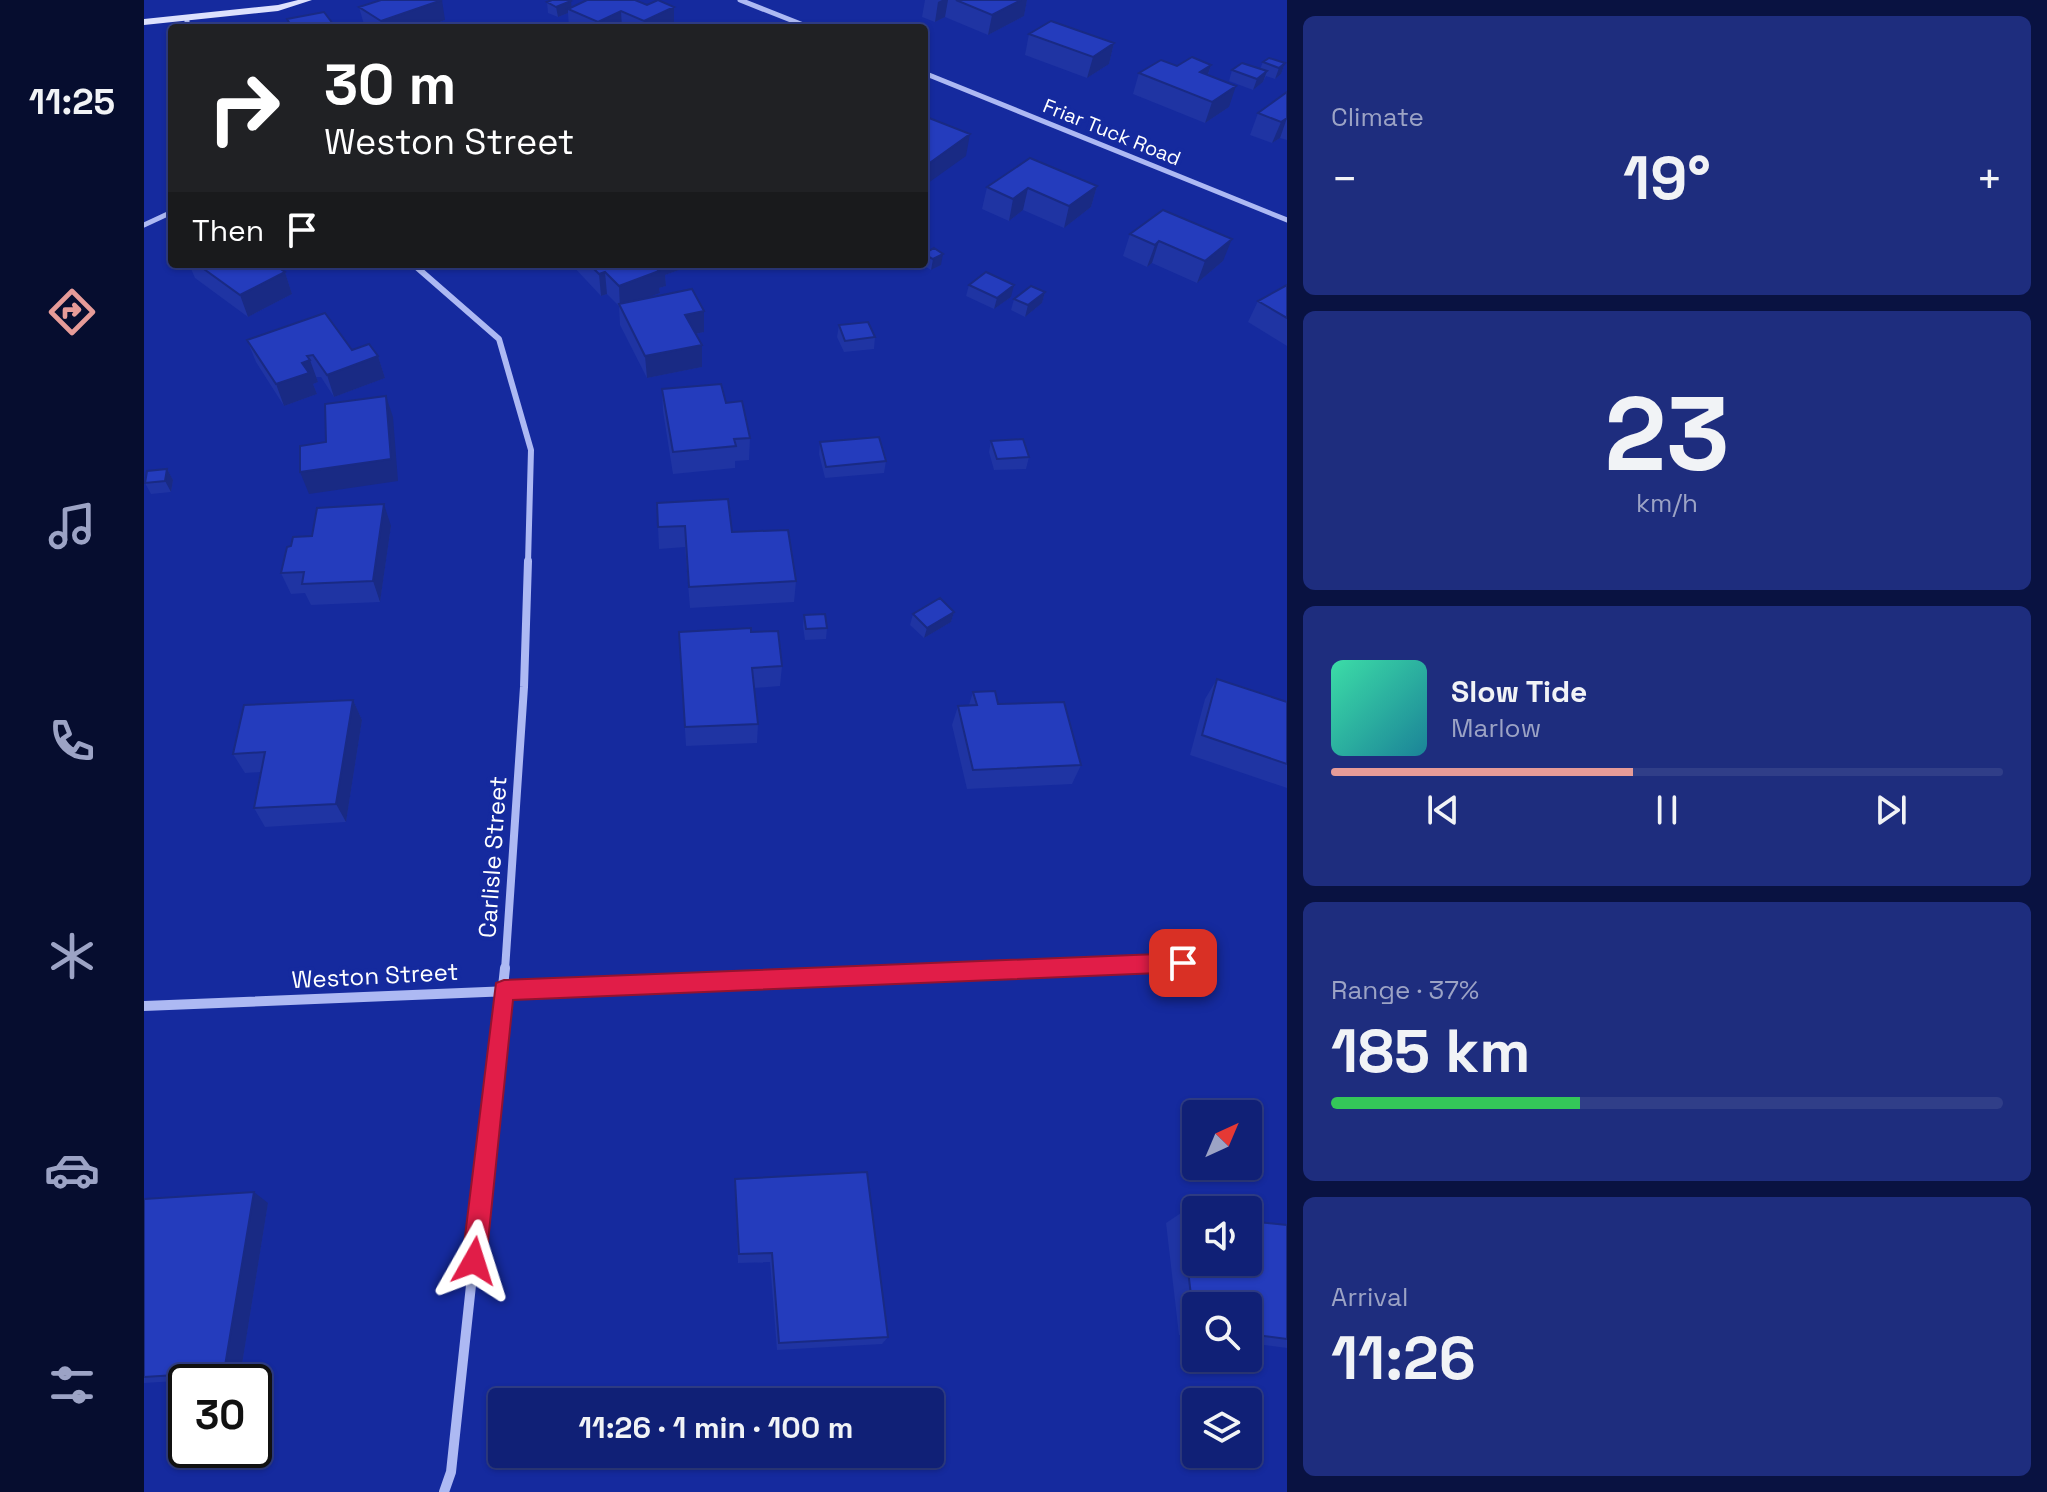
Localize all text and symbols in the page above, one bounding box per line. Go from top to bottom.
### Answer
text: 30 m [324,49,456,120]
icon: right [192,56,296,160]
text: 11:25 [29,79,115,125]
street label: Friar Tuck Road [1039,93,1185,171]
text: Climate [1331,100,1424,134]
text: Weston Street [324,119,574,165]
text: 19° [1623,140,1711,217]
text: − [1331,151,1358,207]
text: + [1976,151,2003,207]
icon: arrive [280,208,324,252]
text: Then [192,211,264,250]
icon: directions [44,284,100,340]
text: 23 [1604,368,1730,500]
text: km/h [1636,486,1698,520]
icon: music [44,498,100,554]
text: Slow Tide [1451,672,1587,711]
text: Marlow [1451,711,1541,745]
icon: phone [44,713,100,769]
street label: Carlisle Street [471,775,514,939]
icon: previous [1421,788,1465,832]
icon: pause [1645,788,1689,832]
icon: next [1869,788,1913,832]
icon: climate [44,928,100,984]
pin [1149,929,1217,997]
icon: arrive [1161,941,1205,985]
street label: Weston Street [291,956,459,995]
text: Range · 37% [1331,973,1479,1007]
text: 185 km [1331,1013,1530,1090]
north arrow [1182,1100,1262,1180]
map controls [1182,1100,1262,1468]
icon: car [44,1142,100,1198]
button: sound [1182,1196,1262,1276]
position arrow [432,1219,516,1303]
text: Arrival [1331,1280,1408,1314]
button: search [1182,1292,1262,1372]
text: 11:26 [1331,1320,1476,1397]
icon: filters [44,1357,100,1413]
speed limit sign: 30 [168,1364,272,1468]
button: layers [1182,1388,1262,1468]
text: 11:26 · 1 min · 100 m [579,1408,853,1447]

